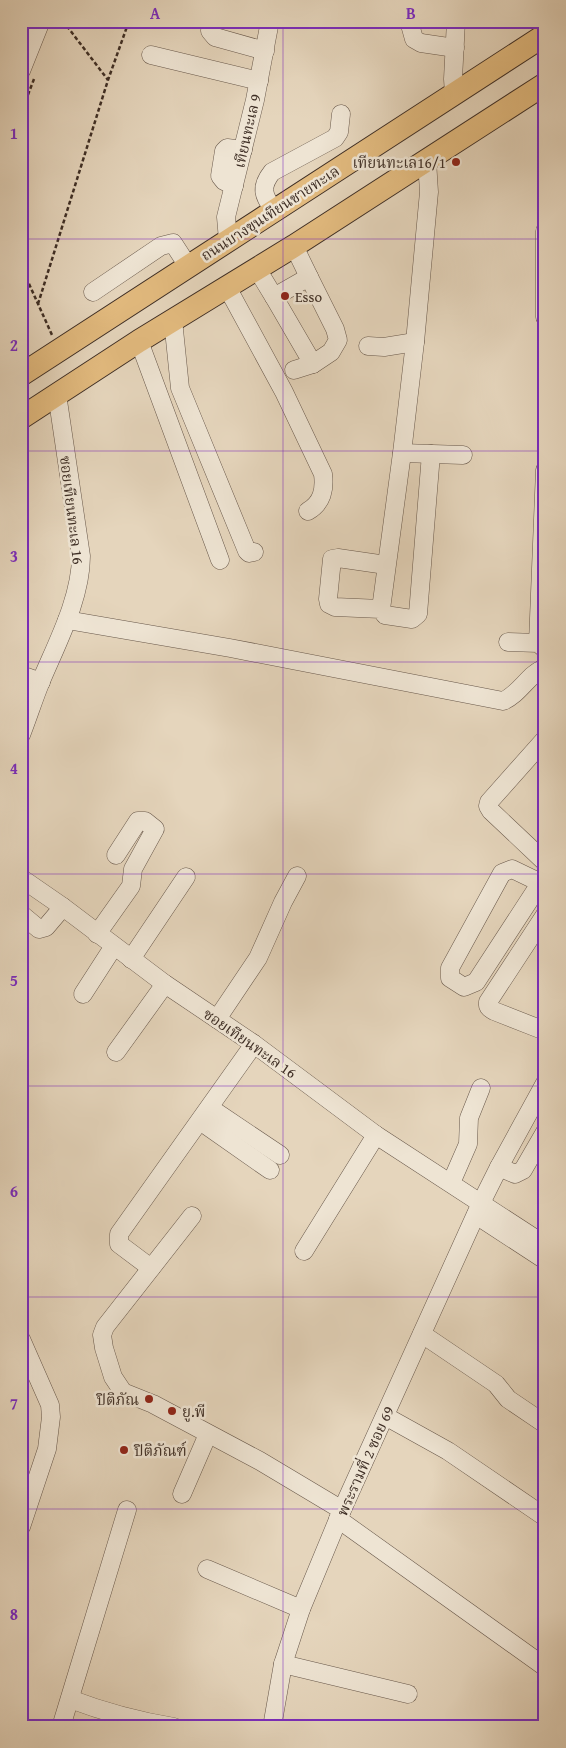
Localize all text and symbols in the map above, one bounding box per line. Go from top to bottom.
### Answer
text: A [150,1,161,25]
text: B [406,1,416,25]
street label: เทียนทะเล 9 [228,92,266,170]
text: 1 [10,121,18,145]
place label: เทียนทะเล16/1 [352,152,446,173]
marker: เทียนทะเล16/1 [450,156,462,168]
street label: ถนนบางขุนเทียนชายทะเล [197,160,344,267]
place label: Esso [295,286,322,307]
marker: Esso [279,290,291,302]
text: 2 [10,333,18,357]
street label: ซอยเทียนทะเล 16 [55,454,89,566]
text: 3 [10,544,18,568]
text: 4 [10,756,18,780]
text: 5 [10,968,18,992]
street label: ซอยเทียนทะเล 16 [199,1003,301,1083]
text: 6 [10,1179,18,1203]
place label: ปิติภัณ [96,1389,139,1410]
text: 7 [10,1391,18,1415]
marker: ปิติภัณ [143,1393,155,1405]
place label: ยู.พี [182,1401,205,1422]
street label: พระรามที่ 2 ซอย 69 [331,1403,399,1519]
marker: ยู.พี [166,1405,178,1417]
place label: ปิติภัณฑ์ [133,1440,187,1461]
marker: ปิติภัณฑ์ [118,1444,130,1456]
text: 8 [10,1602,18,1626]

